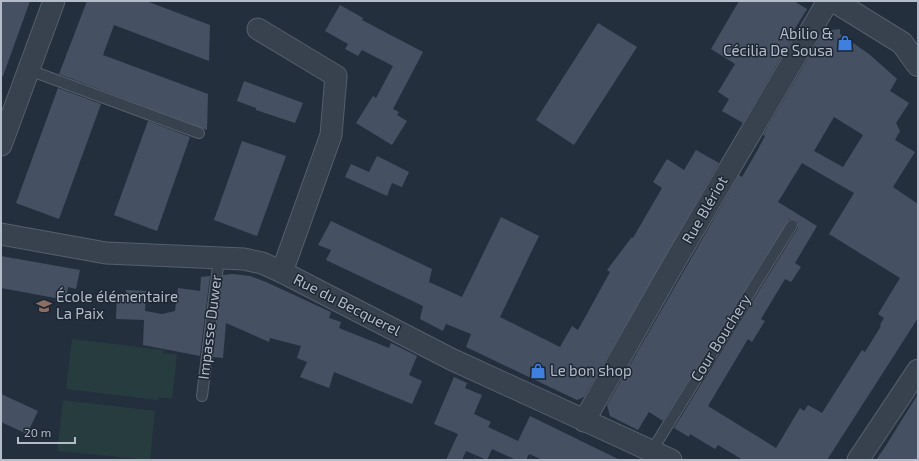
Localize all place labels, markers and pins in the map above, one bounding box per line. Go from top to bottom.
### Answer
place label: Abilio & Cécilia De Sousa [723,24,833,59]
shop icon: Abilio & Cécilia De Sousa [836,34,854,52]
place label: École élémentaire La Paix [56,287,178,322]
school or university icon: École élémentaire La Paix [35,297,53,315]
place label: Le bon shop [550,361,632,379]
shop icon: Le bon shop [529,362,547,380]

